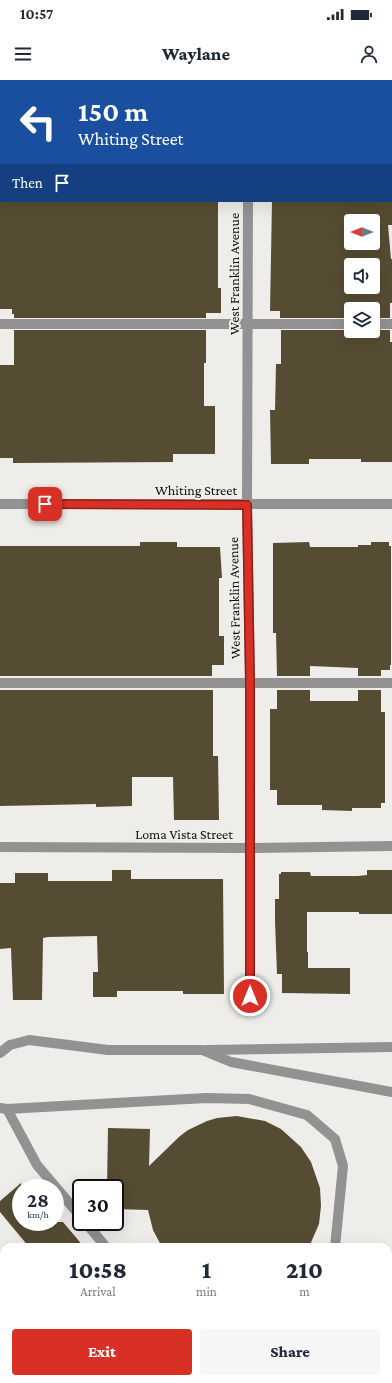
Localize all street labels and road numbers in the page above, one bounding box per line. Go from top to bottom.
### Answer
street label: West Franklin Avenue [226,213,242,335]
street label: Whiting Street [155,482,237,498]
street label: West Franklin Avenue [225,537,243,659]
street label: Loma Vista Street [135,826,233,842]

